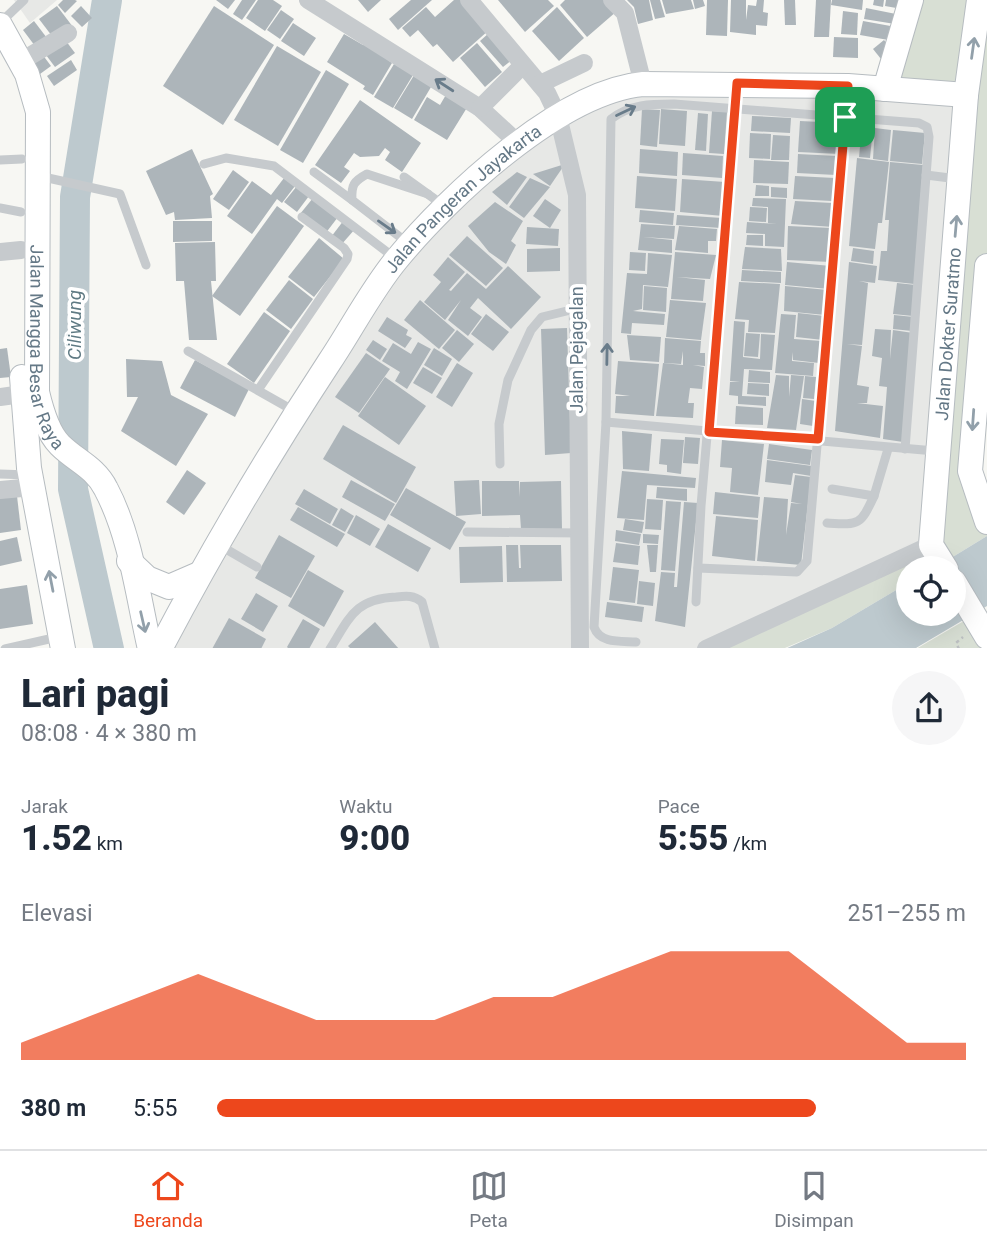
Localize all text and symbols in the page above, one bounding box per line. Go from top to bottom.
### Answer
one-way arrow [967,37,980,59]
one-way arrow [435,78,455,92]
pin [815,87,875,147]
icon: arrive [826,98,864,136]
one-way arrow [615,104,636,117]
street label: Jalan Pangeran Jayakarta [380,120,545,277]
one-way arrow [950,215,963,238]
one-way arrow [377,220,396,234]
street label: Jalan Mangga Besar Raya [26,245,69,453]
street label: Jalan Dokter Suratmo [930,247,965,421]
street label: Jalan Pejagalan [566,286,587,414]
water label: Ciliwung [63,290,86,360]
one-way arrow [600,343,614,366]
one-way arrow [966,408,979,430]
map controls [896,556,966,626]
button: locate [896,556,966,626]
one-way arrow [43,570,57,593]
one-way arrow [137,610,151,633]
button: share [892,671,966,745]
text: Lari pagi [21,672,169,716]
text: 08:08 · 4 × 380 m [21,720,197,747]
text: Jarak [21,795,68,818]
text: Waktu [339,795,393,818]
text: Pace [658,795,700,818]
text: 1.52 [21,818,92,859]
text: 9:00 [339,818,410,859]
text: 5:55 [658,818,728,859]
text: km [92,832,123,855]
text: /km [728,832,767,855]
text: Elevasi [21,900,93,927]
text: 251–255 m [847,900,966,927]
text: 380 m [21,1095,86,1122]
text: 5:55 [133,1095,177,1122]
tab: Beranda [133,1167,203,1232]
tab: Peta [469,1167,508,1232]
tab: Disimpan [774,1167,854,1232]

